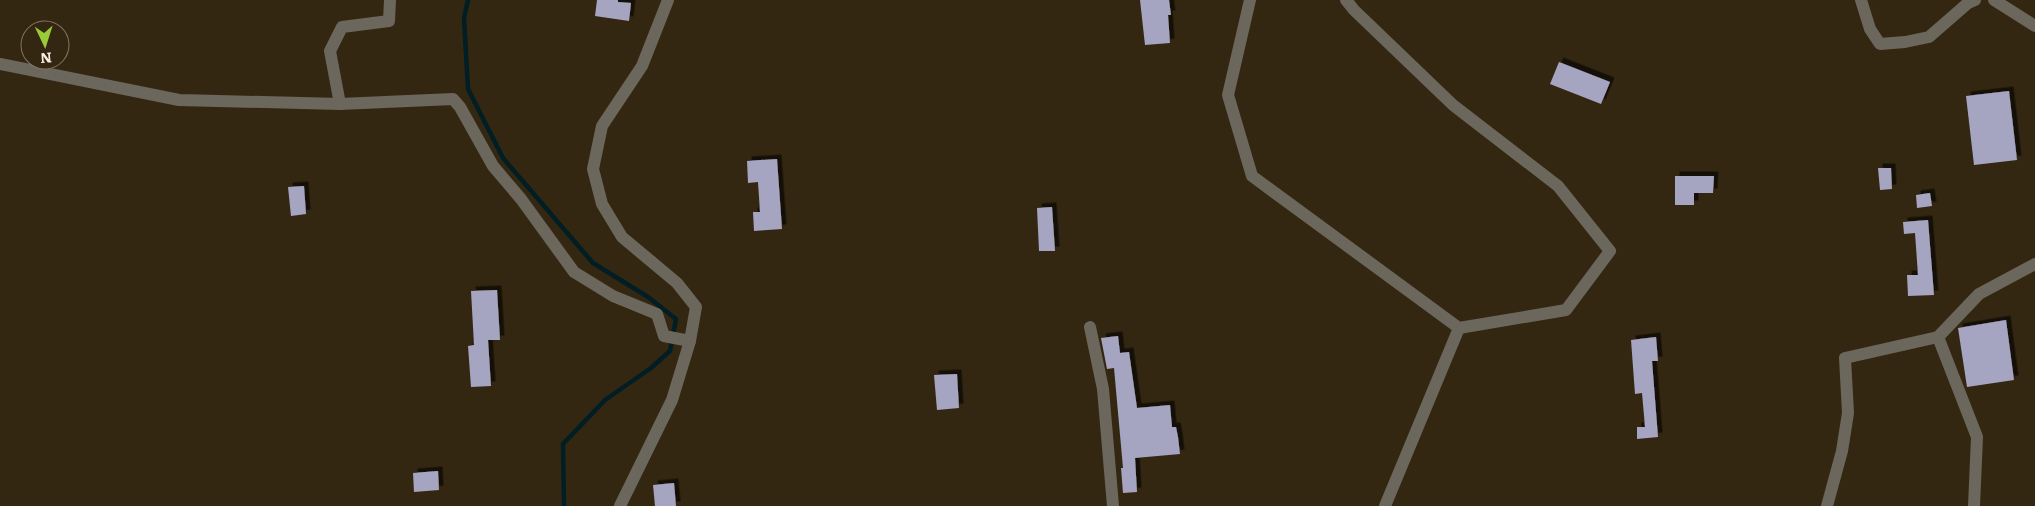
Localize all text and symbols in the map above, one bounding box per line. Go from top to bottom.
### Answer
north arrow [20,20,70,70]
text: N [39,49,53,69]

